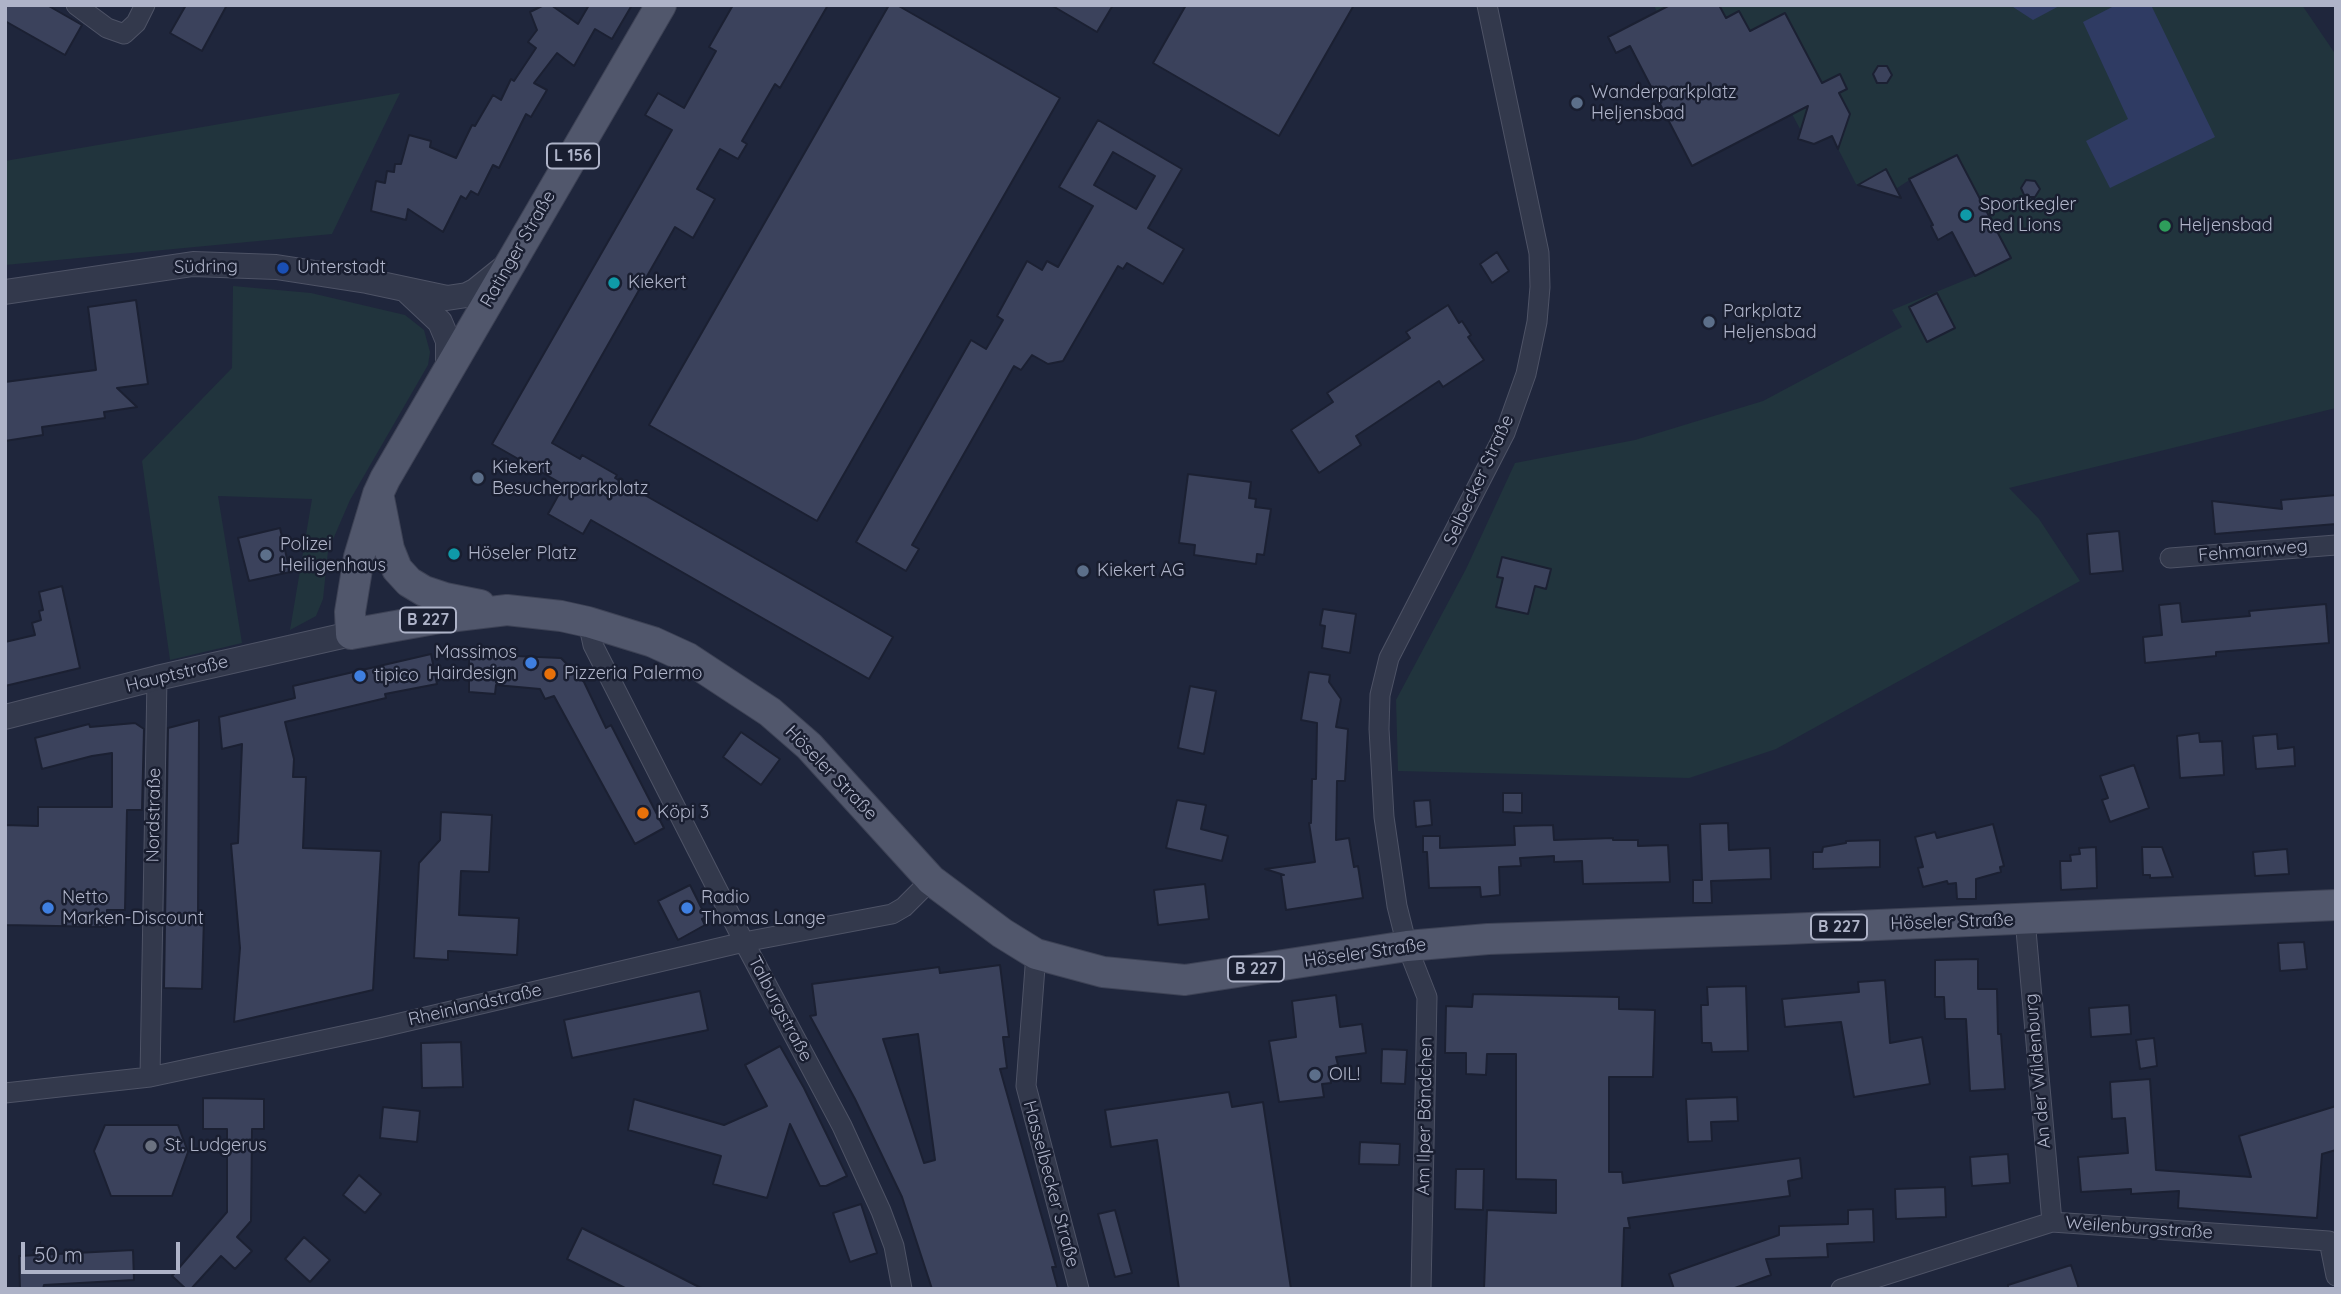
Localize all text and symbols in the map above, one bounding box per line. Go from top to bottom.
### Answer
place label: Wanderparkplatz Heljensbad [1591,82,1737,124]
marker: Wanderparkplatz Heljensbad [1569,95,1585,111]
road number: L 156 [547,144,599,168]
street label: Ratinger Straße [476,187,560,311]
place label: Sportkegler Red Lions [1980,194,2077,236]
marker: Sportkegler Red Lions [1958,207,1974,223]
place label: Heljensbad [2179,215,2273,237]
marker: Heljensbad [2157,218,2173,234]
street label: Südring [174,256,238,278]
place label: Unterstadt [297,257,386,279]
marker: Unterstadt [275,260,291,276]
place label: Kiekert [628,272,687,294]
marker: Kiekert [606,275,622,291]
place label: Parkplatz Heljensbad [1723,301,1817,344]
marker: Parkplatz Heljensbad [1701,314,1717,330]
street label: Selbecker Straße [1439,412,1519,548]
place label: Kiekert Besucherparkplatz [492,457,648,500]
marker: Kiekert Besucherparkplatz [470,470,486,486]
place label: Polizei Heiligenhaus [280,534,386,576]
street label: Fehmarnweg [2197,535,2309,567]
place label: Höseler Platz [468,543,577,565]
marker: Höseler Platz [446,546,462,562]
marker: Polizei Heiligenhaus [258,547,274,563]
place label: Kiekert AG [1097,560,1185,582]
marker: Kiekert AG [1075,563,1091,579]
road number: B 227 [400,608,456,632]
place label: Massimos Hairdesign [428,642,517,684]
street label: Hauptstraße [124,651,230,697]
marker: Massimos Hairdesign [523,655,539,671]
place label: Pizzeria Palermo [564,663,702,685]
place label: tipico [374,665,419,687]
marker: Pizzeria Palermo [542,666,558,682]
marker: tipico [352,668,368,684]
street label: Höseler Straße [780,721,882,825]
street label: Nordstraße [142,767,166,863]
place label: Köpi 3 [657,802,709,824]
marker: Köpi 3 [635,805,651,821]
place label: Netto Marken-Discount [62,887,204,930]
place label: Radio Thomas Lange [701,887,826,930]
marker: Netto Marken-Discount [40,900,56,916]
marker: Radio Thomas Lange [679,900,695,916]
street label: Höseler Straße [1890,909,2014,935]
road number: B 227 [1811,914,1867,939]
street label: Höseler Straße [1302,934,1428,972]
street label: Talburgstraße [743,953,817,1065]
road number: B 227 [1228,956,1284,981]
street label: Rheinlandstraße [406,979,544,1031]
street label: An der Wildenburg [2020,993,2056,1149]
street label: Am Ilper Bändchen [1413,1037,1437,1195]
place label: OIL! [1329,1064,1360,1086]
marker: OIL! [1307,1067,1323,1083]
street label: Hasselbecker Straße [1018,1098,1084,1270]
place label: St. Ludgerus [165,1135,267,1157]
marker: St. Ludgerus [143,1138,159,1154]
street label: Weilenburgstraße [2065,1212,2213,1244]
scale bar [24,1228,184,1272]
text: 50 m [34,1241,83,1267]

